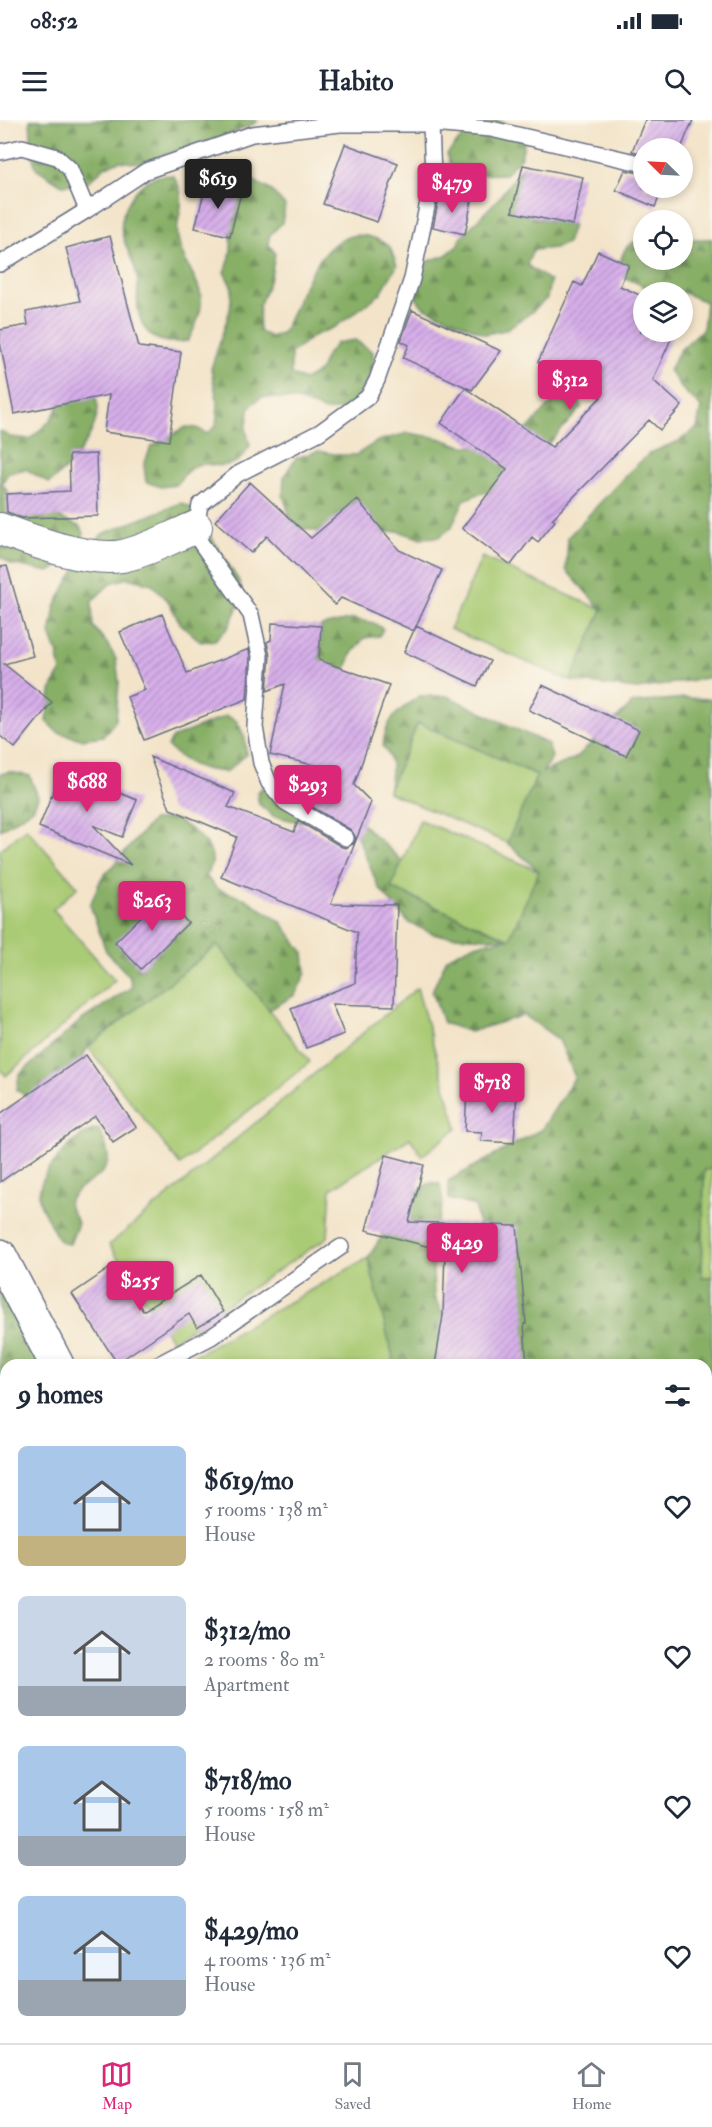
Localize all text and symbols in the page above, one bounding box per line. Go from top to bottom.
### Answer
text: 08:52 [30,7,78,35]
icon: menu [18,65,51,98]
text: Habito [318,65,394,98]
icon: search [661,65,694,98]
north arrow [633,138,693,198]
map controls [633,138,693,342]
pin: $619 [182,159,254,210]
pin: $479 [416,163,488,214]
text: $619 [199,166,237,191]
text: $479 [431,170,473,195]
button: locate [633,210,693,270]
button: layers [633,282,693,342]
pin: $312 [534,360,606,411]
text: $312 [552,367,588,392]
pin: $688 [51,762,123,813]
pin: $293 [272,765,344,816]
text: $688 [67,769,107,794]
text: $293 [288,772,328,797]
pin: $263 [116,881,188,932]
text: $263 [132,888,172,913]
pin: $718 [456,1063,528,1114]
text: $718 [473,1070,511,1095]
pin: $429 [426,1223,498,1274]
text: $429 [441,1230,483,1255]
pin: $255 [104,1261,176,1312]
text: $255 [121,1268,159,1293]
text: 9 homes [18,1379,103,1411]
icon: filters [661,1379,694,1412]
text: $619/mo [204,1465,294,1497]
icon: home [66,1470,138,1542]
icon: heart [661,1490,694,1523]
text: 5 rooms · 138 m² [204,1497,328,1522]
text: House [204,1522,255,1547]
text: $312/mo [204,1615,291,1647]
icon: home [66,1620,138,1692]
icon: heart [661,1640,694,1673]
text: 2 rooms · 80 m² [204,1647,325,1672]
text: Apartment [204,1672,289,1697]
text: $718/mo [204,1765,291,1797]
icon: home [66,1770,138,1842]
icon: heart [661,1790,694,1823]
text: 5 rooms · 158 m² [204,1797,329,1822]
text: House [204,1822,255,1847]
text: $429/mo [204,1915,299,1947]
icon: home [66,1920,138,1992]
icon: heart [661,1940,694,1973]
text: 4 rooms · 136 m² [204,1947,331,1972]
text: House [204,1972,255,1997]
tab: Map [100,2058,133,2114]
tab: Saved [334,2058,371,2114]
tab: Home [572,2058,612,2114]

